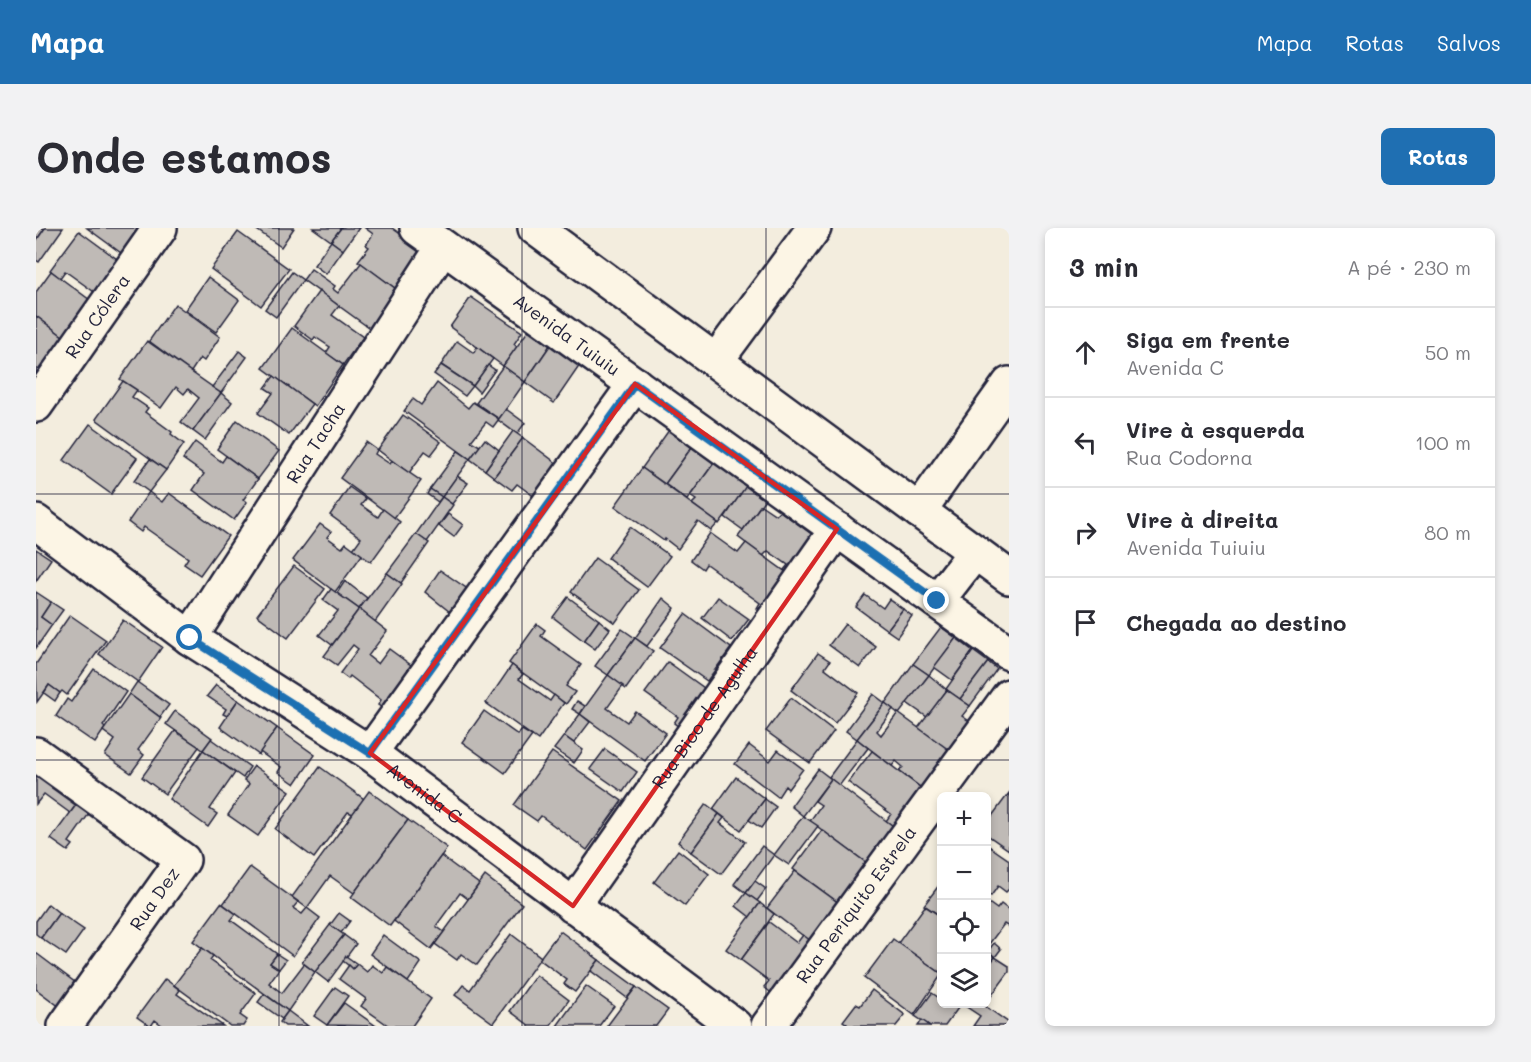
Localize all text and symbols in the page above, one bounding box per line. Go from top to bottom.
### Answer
text: Mapa [30,24,105,60]
text: Mapa [1257,29,1313,56]
text: Rotas [1346,29,1404,56]
text: Salvos [1437,29,1501,56]
button: Rotas [1381,128,1495,185]
text: Onde estamos [36,129,332,184]
text: 3 min [1069,250,1138,284]
text: A pé · 230 m [1347,254,1471,280]
street label: Rua Cólera [59,269,135,363]
street label: Avenida Tuiuiu [509,288,625,381]
text: Siga em frente [1126,325,1290,354]
icon: ahead [1069,336,1102,369]
text: 50 m [1425,339,1471,365]
text: Avenida C [1126,354,1224,380]
street label: Rua Tacha [280,398,350,488]
text: Vire à esquerda [1126,415,1305,444]
icon: left [1069,426,1102,459]
text: 100 m [1415,429,1471,455]
text: Rua Codorna [1126,444,1253,470]
text: Vire à direita [1126,505,1279,534]
icon: right [1069,516,1102,549]
text: 80 m [1424,519,1471,545]
text: Avenida Tuiuiu [1126,534,1266,560]
route end [923,587,949,613]
icon: arrive [1069,606,1102,639]
text: Chegada ao destino [1126,608,1346,637]
route start [176,624,202,650]
street label: Rua Bico de Agulha [646,641,762,793]
street label: Avenida C [382,757,467,829]
map controls [937,792,991,1008]
button: + [937,792,991,846]
street label: Rua Periquito Estrela [790,821,921,988]
button: − [937,846,991,900]
street label: Rua Dez [124,862,185,935]
button: locate [937,900,991,954]
button: layers [937,954,991,1008]

